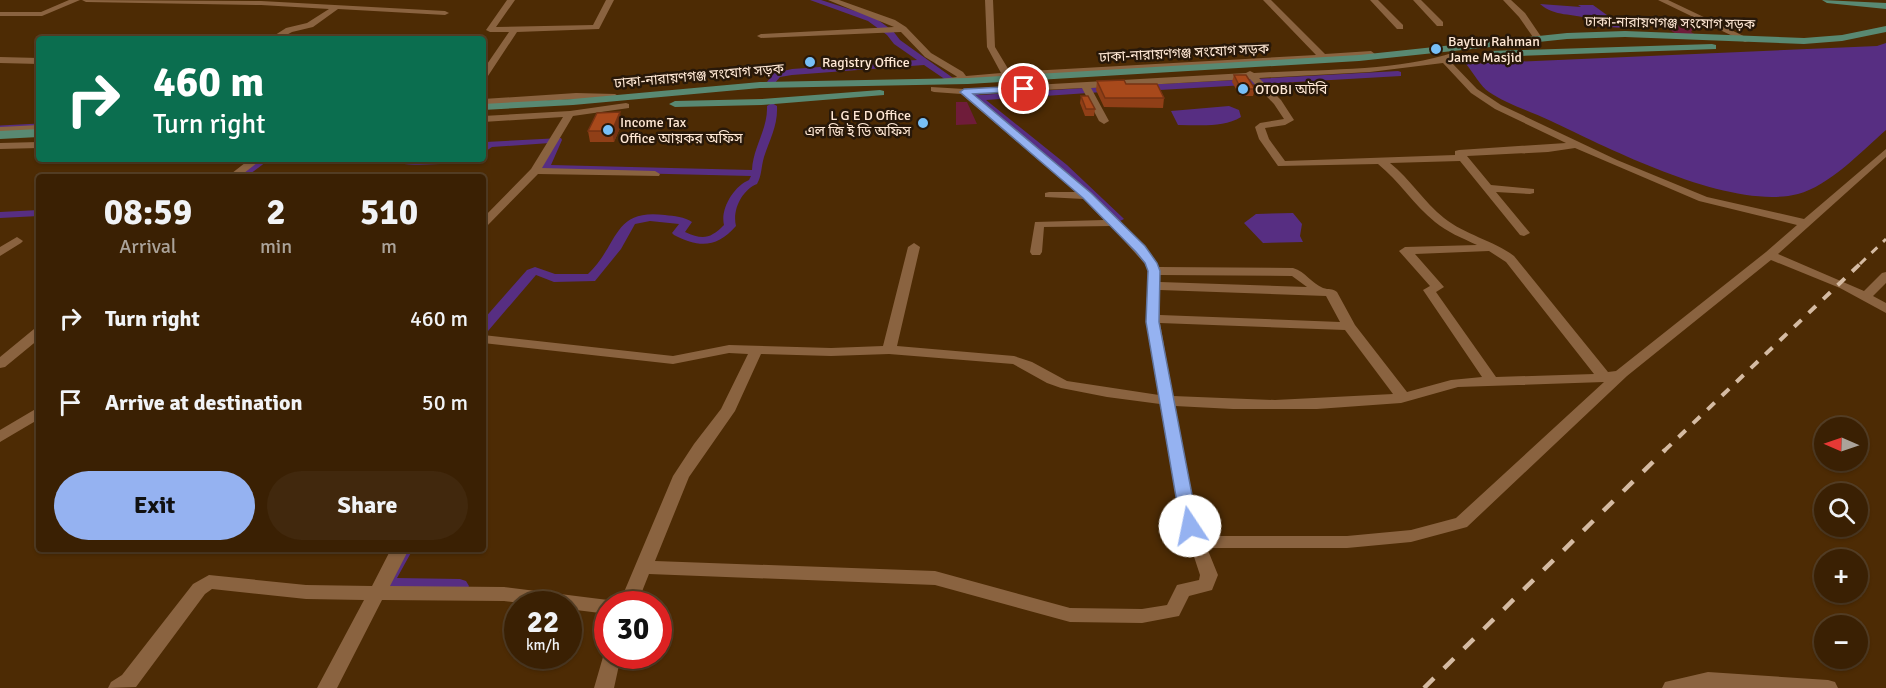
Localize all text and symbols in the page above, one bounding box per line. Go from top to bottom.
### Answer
street label: ঢাকা-নারায়ণগঞ্জ সংযোগ সড়ক [1584,13,1756,33]
place label: Baytur Rahman Jame Masjid [1448,33,1540,66]
street label: ঢাকা-নারায়ণগঞ্জ সংযোগ সড়ক [1098,40,1270,66]
marker: Baytur Rahman Jame Masjid [1429,42,1443,56]
place label: Ragistry Office [822,54,910,71]
marker: Ragistry Office [803,55,817,69]
text: 460 m [153,57,264,108]
icon: right [54,60,132,138]
street label: ঢাকা-নারায়ণগঞ্জ সংযোগ সড়ক [612,60,785,92]
pin [998,63,1049,114]
icon: arrive [1007,72,1040,105]
place label: OTOBI অটবি [1255,81,1328,98]
marker: OTOBI অটবি [1236,82,1250,96]
place label: L G E D Office এল জি ই ডি অফিস [805,107,911,140]
text: Turn right [153,108,266,141]
place label: Income Tax Office আয়কর অফিস [620,114,743,147]
marker: L G E D Office এল জি ই ডি অফিস [916,116,930,130]
marker: Income Tax Office আয়কর অফিস [601,123,615,137]
text: 08:59 [104,190,192,235]
text: 2 [266,190,286,235]
text: 510 [360,190,418,235]
text: Arrival [119,234,177,259]
text: min [260,234,292,259]
text: m [381,234,397,259]
icon: right [54,302,87,335]
text: Turn right [105,305,200,332]
text: 460 m [410,305,468,332]
icon: arrive [54,386,87,419]
text: Arrive at destination [105,389,302,416]
text: 50 m [422,389,468,416]
north arrow [1814,417,1868,471]
map controls [1814,417,1868,669]
button: Exit [54,471,255,540]
button: Share [267,471,468,540]
button: search [1814,483,1868,537]
position arrow [1158,494,1222,558]
button: + [1814,549,1868,603]
speed limit sign: 30 [594,591,672,669]
text: 22 [527,604,559,641]
button: − [1814,615,1868,669]
text: km/h [526,636,560,654]

